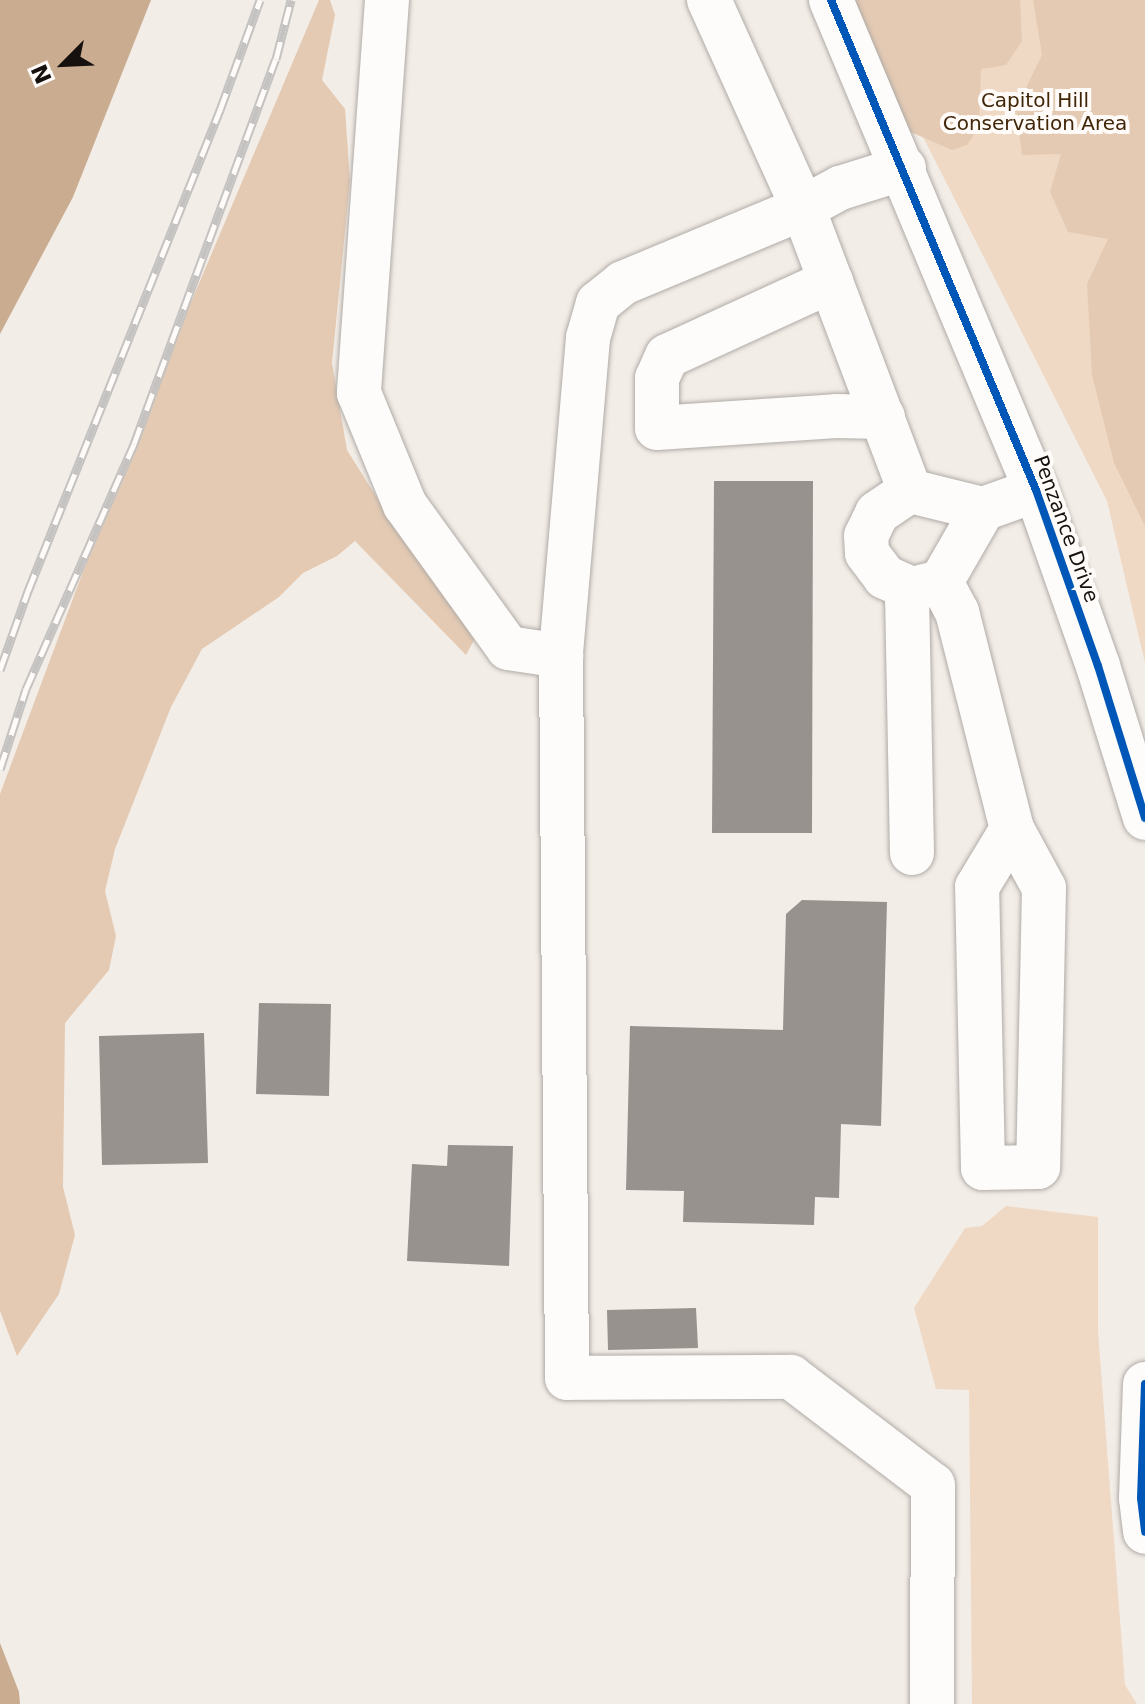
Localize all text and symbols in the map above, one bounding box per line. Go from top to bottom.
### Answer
north arrow [24,24,104,104]
text: N [26,60,57,87]
park label: Capitol Hill Conservation Area [943,89,1127,136]
street label: Penzance Drive [1028,452,1104,606]

